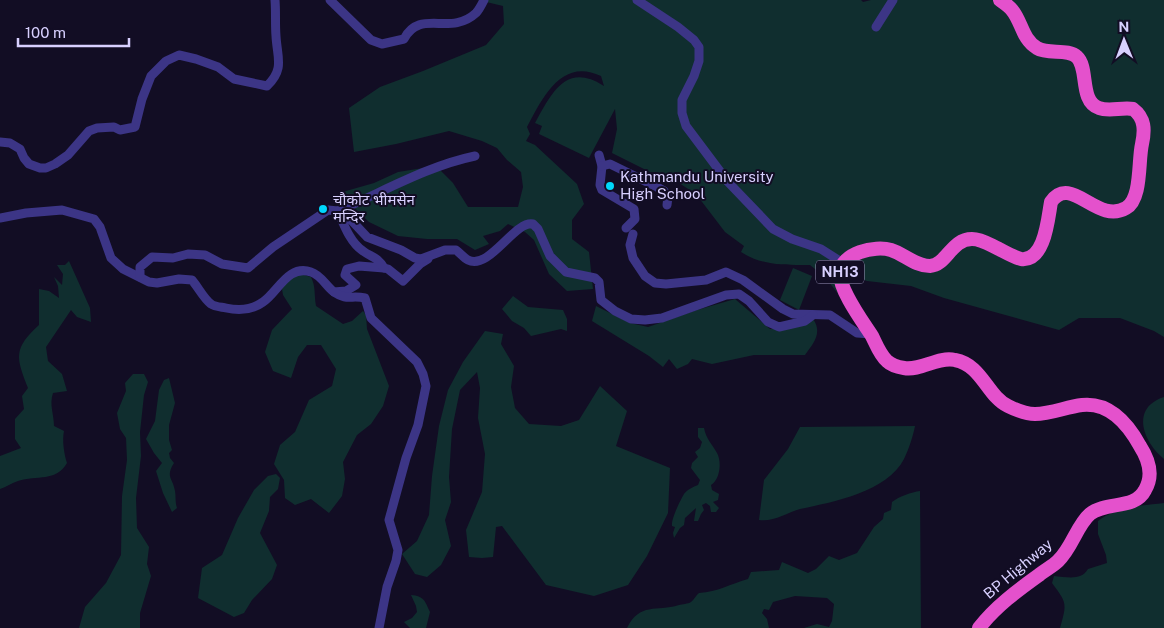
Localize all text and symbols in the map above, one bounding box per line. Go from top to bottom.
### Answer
scale bar [18,15,129,47]
north arrow [1099,15,1149,65]
text: N [1118,19,1129,35]
text: 100 m [25,24,66,41]
place label: Kathmandu University High School [620,168,774,202]
marker: Kathmandu University High School [604,180,616,192]
place label: चौकोट भीमसेन मन्दिर [333,191,416,225]
marker: चौकोट भीमसेन मन्दिर [317,203,329,215]
road number: NH13 [816,260,864,284]
street label: BP Highway [980,535,1055,602]

